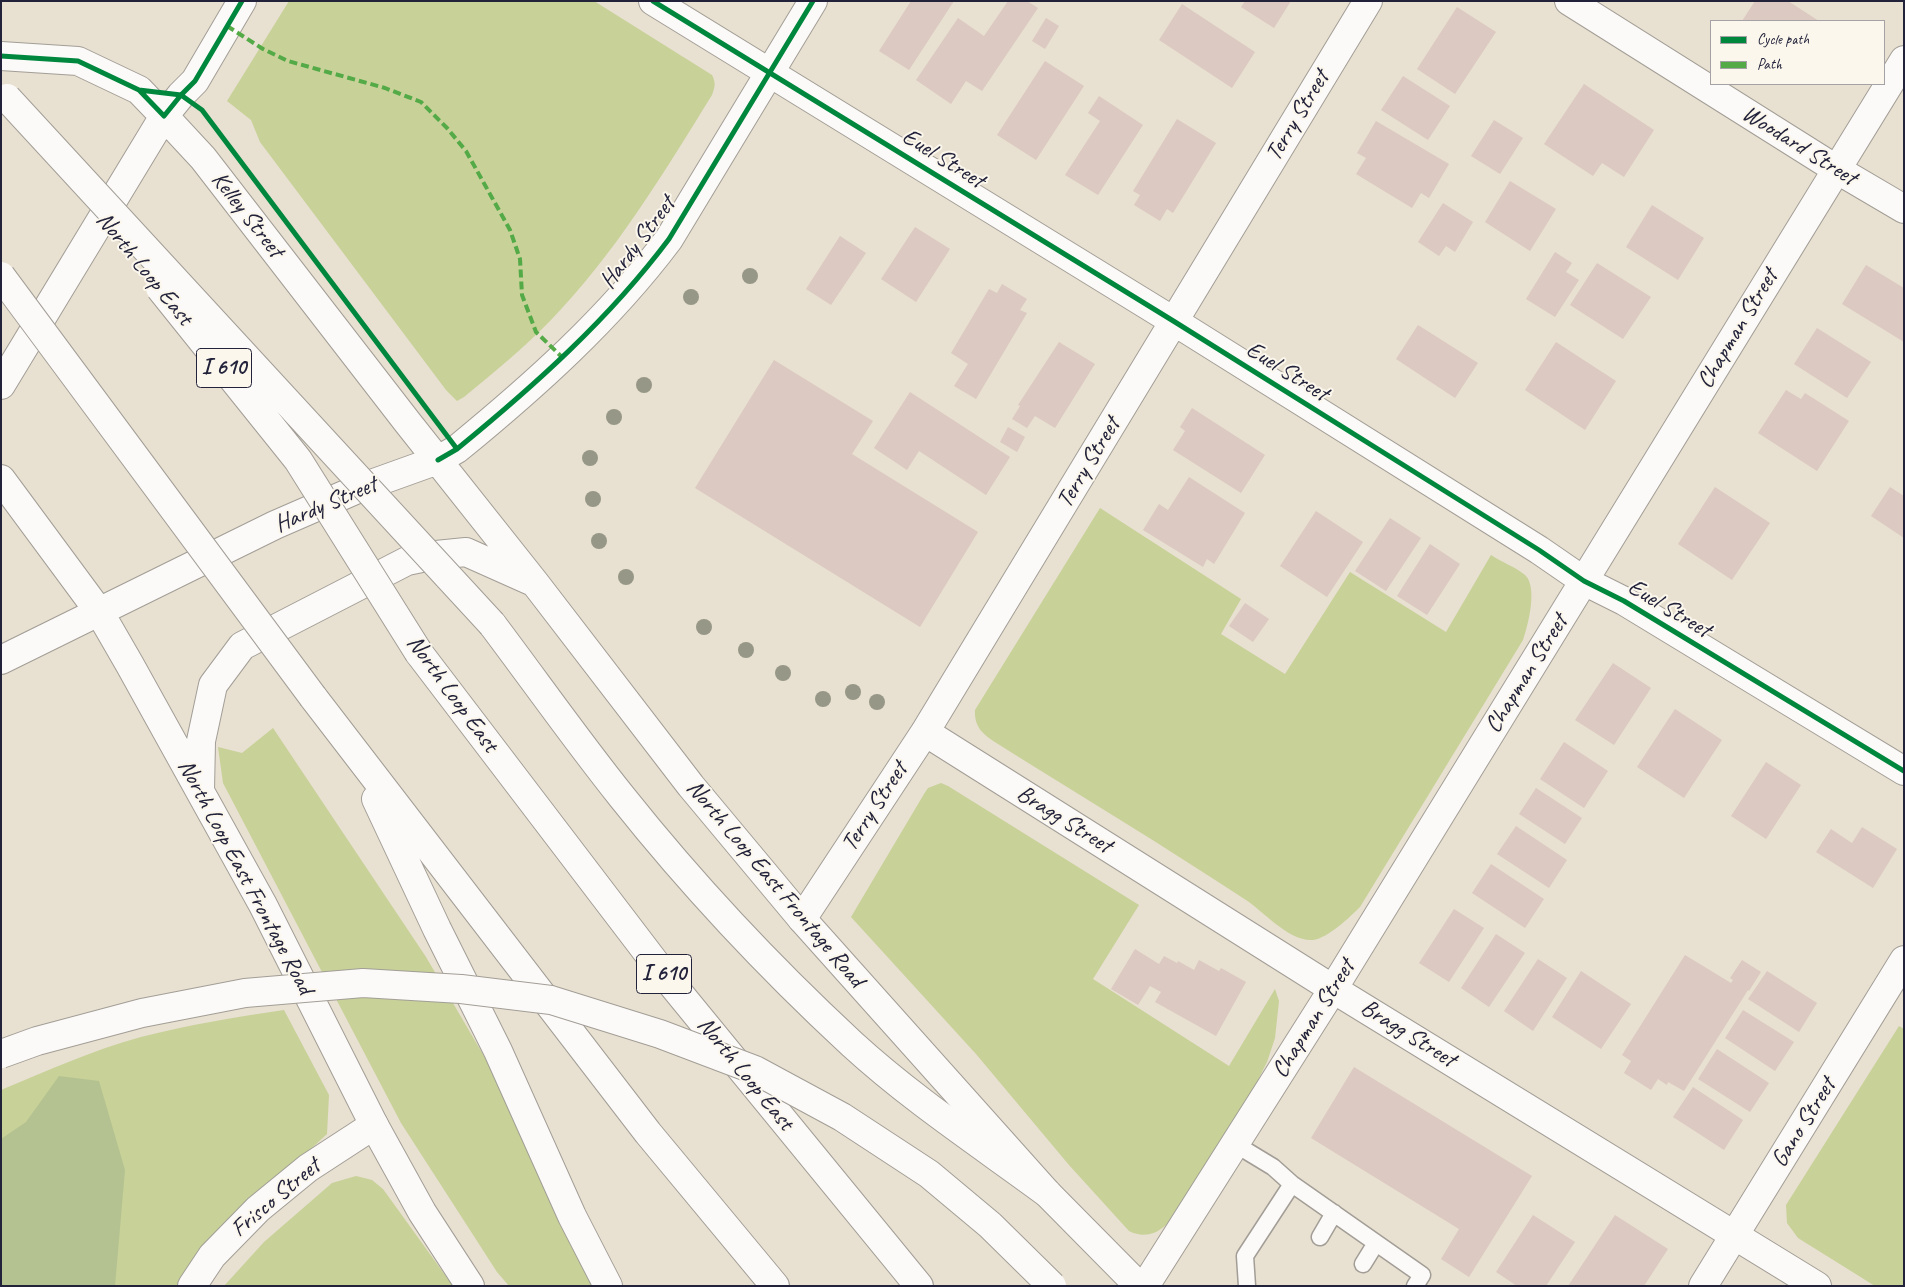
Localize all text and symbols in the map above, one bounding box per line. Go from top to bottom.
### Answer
legend [1710,20,1885,85]
text: Cycle path [1757,30,1809,49]
text: Path [1757,55,1782,74]
street label: Terry Street [1260,66,1336,166]
street label: Woodard Street [1736,99,1862,193]
street label: Euel Street [897,123,989,195]
street label: Kelley Street [204,166,290,264]
street label: Hardy Street [594,191,682,295]
street label: North Loop East [90,207,198,331]
street label: Chapman Street [1691,264,1785,394]
street label: Euel Street [1241,336,1333,408]
road number: I 610 [196,348,252,388]
street label: Terry Street [1051,413,1127,513]
street label: Hardy Street [271,471,381,539]
street label: Euel Street [1622,573,1716,645]
street label: Chapman Street [1479,610,1575,738]
street label: North Loop East [400,630,504,758]
street label: North Loop East Frontage Road [171,755,319,999]
street label: Terry Street [836,757,914,857]
street label: North Loop East Frontage Road [680,774,870,994]
street label: Bragg Street [1011,780,1117,860]
road number: I 610 [636,954,692,994]
street label: Chapman Street [1266,955,1362,1083]
street label: Bragg Street [1355,994,1461,1074]
street label: North Loop East [691,1012,799,1136]
street label: Gano Street [1765,1073,1843,1173]
street label: Frisco Street [226,1152,326,1244]

